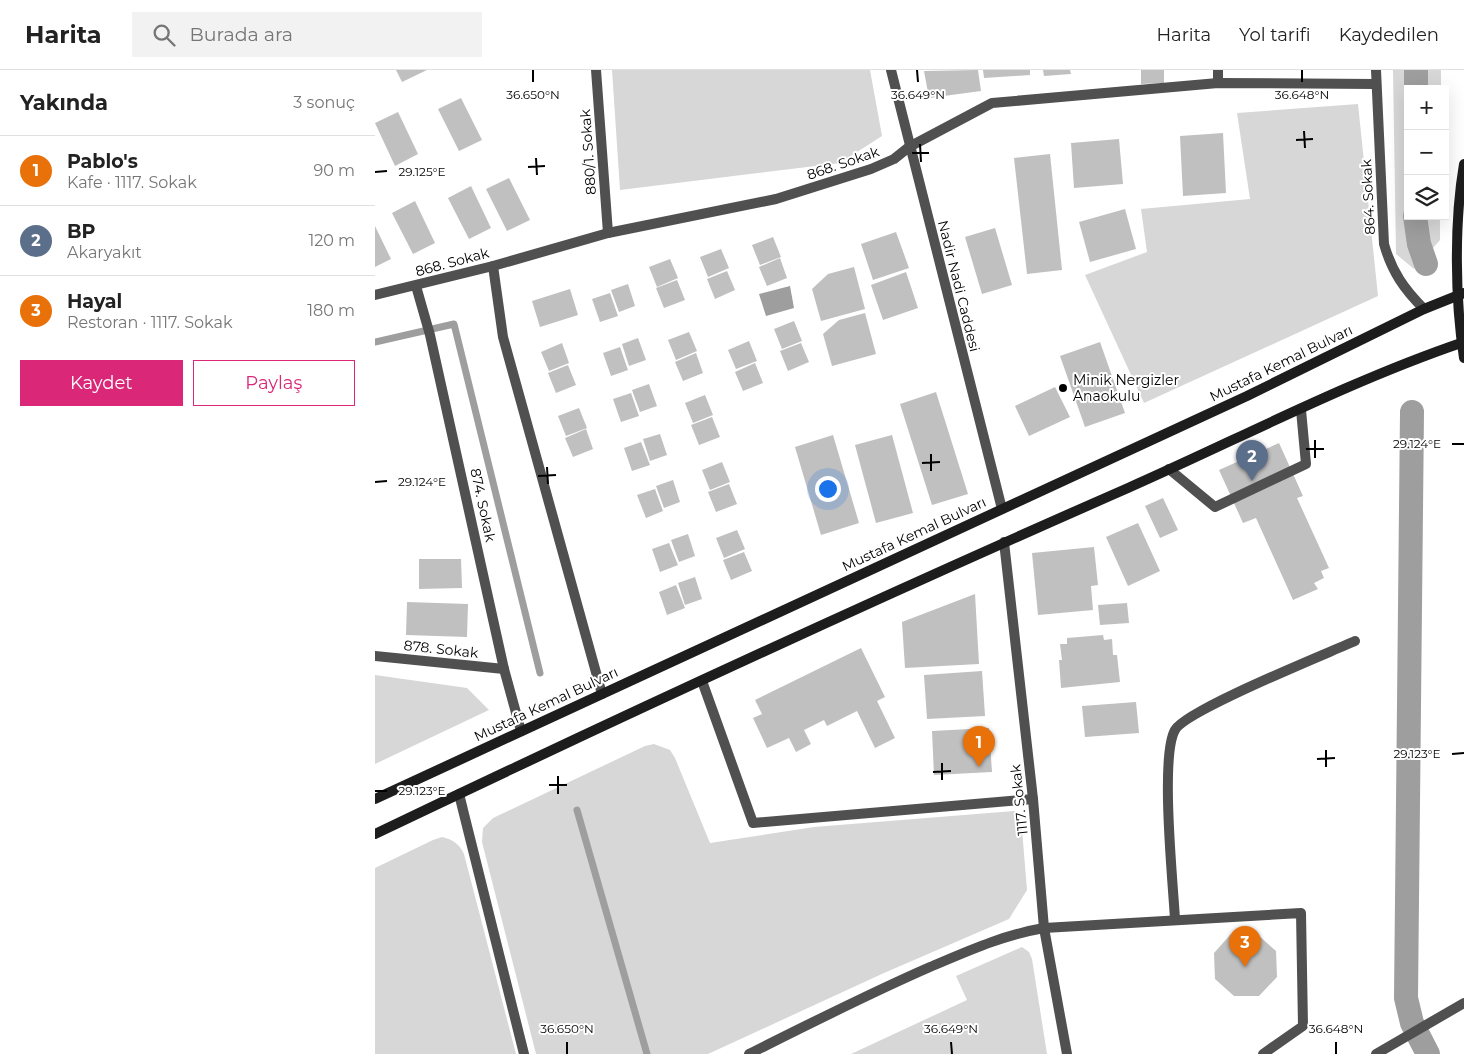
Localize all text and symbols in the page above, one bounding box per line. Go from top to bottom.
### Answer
search box [132,12,482,57]
text: Harita [25,20,102,49]
icon: search [150,21,178,49]
text: Burada ara [190,23,293,46]
text: Harita [1156,24,1211,46]
text: Yol tarifi [1239,24,1311,46]
text: Kaydedilen [1339,24,1439,46]
map controls [1404,85,1449,220]
button: + [1404,85,1449,130]
text: 36.650°N [506,87,560,102]
text: 36.649°N [891,87,945,102]
text: 36.648°N [1275,87,1329,102]
text: Yakında [20,90,108,115]
text: 3 sonuç [293,93,355,112]
street label: 880/1. Sokak [576,108,600,195]
button: − [1404,130,1449,175]
street label: 868. Sokak [804,142,882,184]
text: Pablo's [67,150,138,173]
street label: 864. Sokak [1357,158,1379,235]
text: 1 [33,161,39,180]
text: 90 m [313,161,355,180]
text: 29.125°E [398,164,446,179]
text: Kafe · 1117. Sokak [67,173,197,192]
button: layers [1404,175,1449,220]
street label: Nadir Nadi Caddesi [934,218,984,354]
text: BP [67,220,95,243]
text: 2 [31,231,41,250]
text: 120 m [308,231,355,250]
text: Akaryakıt [67,243,142,262]
street label: 868. Sokak [413,243,491,280]
text: Hayal [67,290,122,313]
text: 3 [31,301,41,320]
text: 180 m [307,301,355,320]
text: Restoran · 1117. Sokak [67,313,232,332]
street label: Mustafa Kemal Bulvarı [1206,320,1356,406]
button: Kaydet [20,360,183,406]
button: Paylaş [193,360,355,406]
place label: Minik Nergizler Anaokulu [1073,371,1179,405]
marker: Minik Nergizler Anaokulu [1057,382,1069,394]
text: 29.124°E [1393,436,1441,451]
pin: 2 [1236,440,1268,481]
street label: 874. Sokak [466,467,500,544]
text: 29.124°E [398,474,446,489]
your location [815,476,841,502]
street label: Mustafa Kemal Bulvarı [839,493,989,575]
street label: 878. Sokak [403,636,480,662]
street label: Mustafa Kemal Bulvarı [471,663,621,745]
pin: 1 [963,726,995,767]
text: 29.123°E [1393,746,1441,761]
street label: 1117. Sokak [1006,763,1032,837]
text: 29.123°E [398,783,446,798]
pin: 3 [1229,926,1261,967]
text: 36.650°N [540,1021,594,1036]
text: 36.649°N [924,1021,978,1036]
text: 36.648°N [1309,1021,1363,1036]

